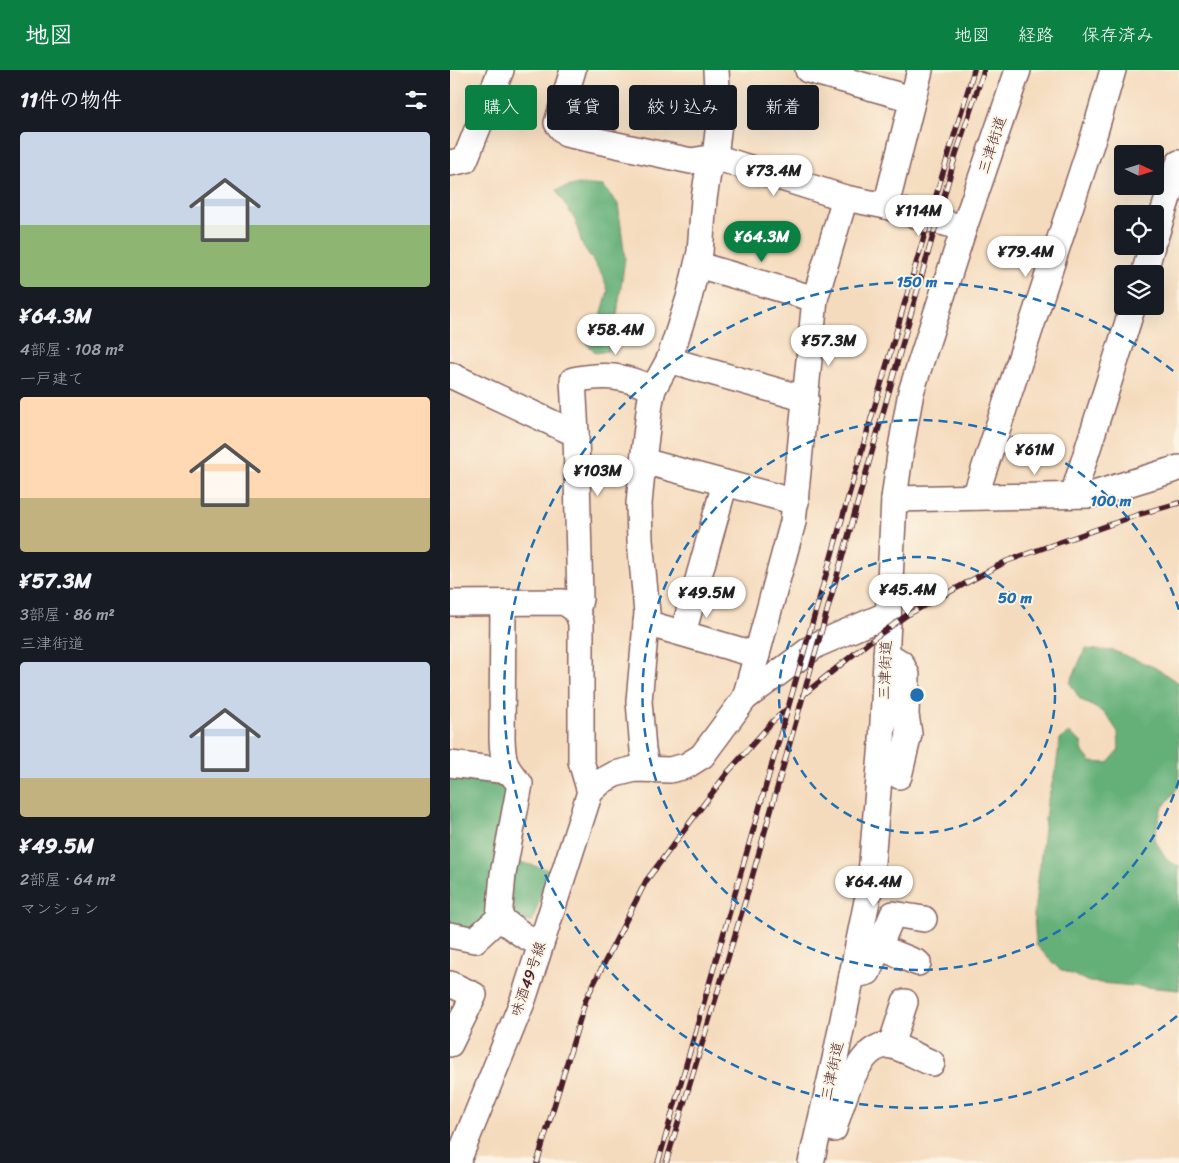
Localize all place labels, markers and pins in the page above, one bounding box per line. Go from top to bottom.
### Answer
pin: ¥73.4M [733,154,815,197]
pin: ¥114M [884,194,954,237]
pin: ¥64.3M [721,220,803,263]
pin: ¥79.4M [985,236,1067,278]
pin: ¥58.4M [575,314,657,356]
pin: ¥57.3M [788,324,870,367]
pin: ¥61M [1005,434,1065,476]
pin: ¥103M [563,454,633,497]
pin: ¥45.4M [867,574,949,616]
pin: ¥49.5M [666,576,748,619]
centre of rings [908,686,926,704]
pin: ¥64.4M [833,866,915,908]

